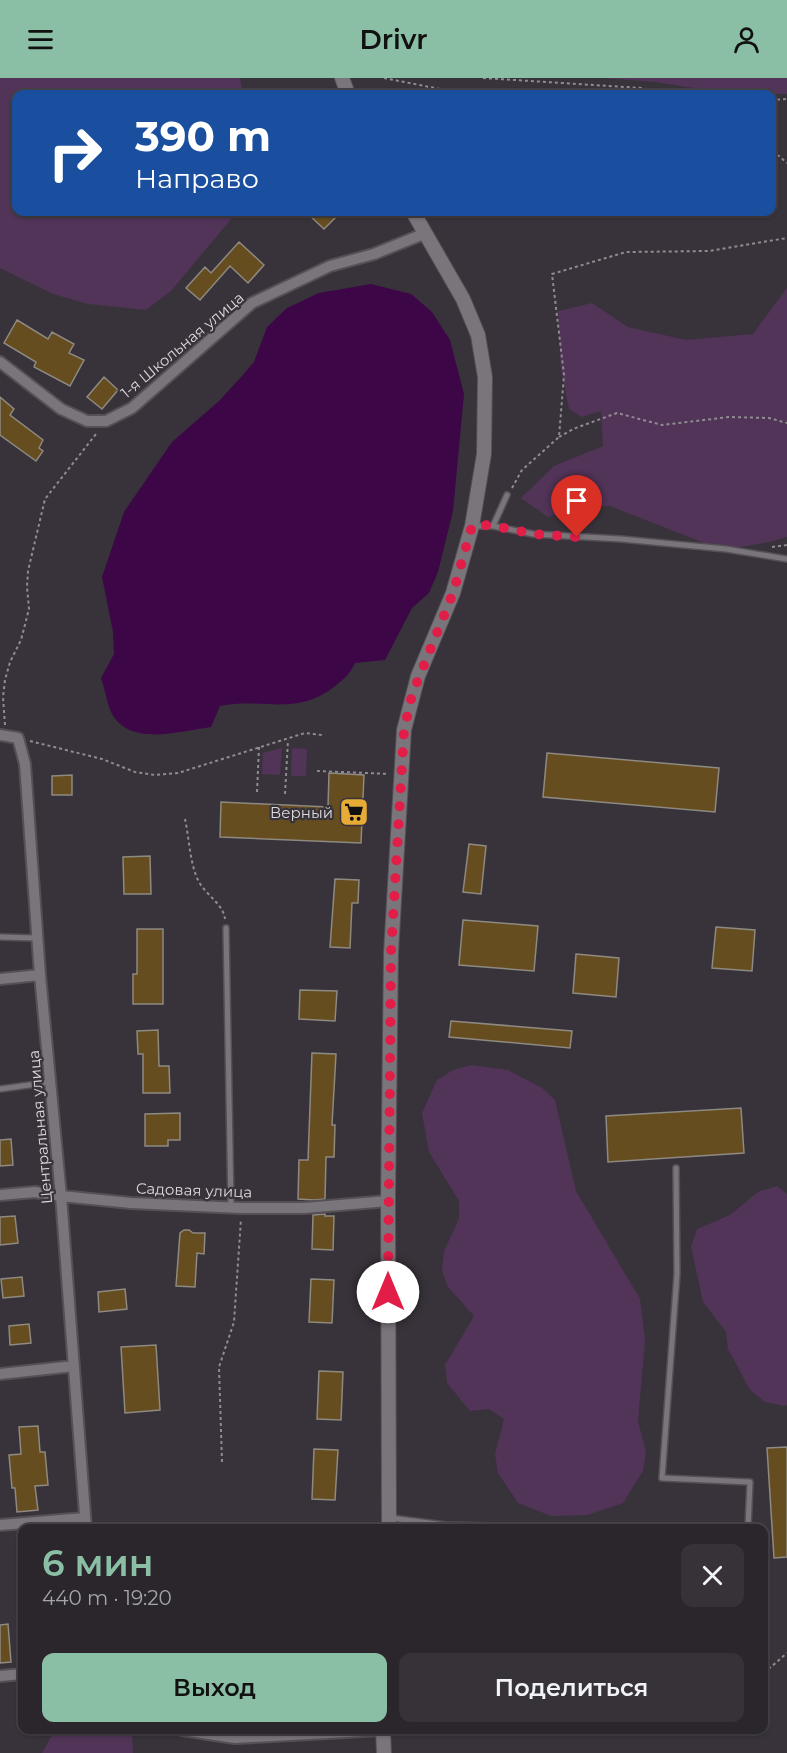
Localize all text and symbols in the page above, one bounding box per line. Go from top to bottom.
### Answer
icon: menu [24,23,57,56]
text: Drivr [359,23,428,56]
icon: person [730,23,763,56]
text: 390 m [135,110,271,162]
icon: right [36,114,114,192]
text: Направо [135,162,259,195]
street label: 1-я Школьная улица [117,288,247,402]
pin [551,475,602,537]
icon: arrive [560,484,593,517]
supermarket icon: Верный [338,796,370,828]
place label: Верный [270,803,333,822]
street label: Центральная улица [24,1049,56,1205]
street label: Садовая улица [136,1178,252,1202]
position arrow [356,1260,420,1324]
text: 6 мин [42,1541,154,1585]
button: close [681,1544,744,1607]
text: 440 m · 19:20 [42,1586,172,1610]
button: Выход [42,1653,387,1722]
button: Поделиться [399,1653,744,1722]

